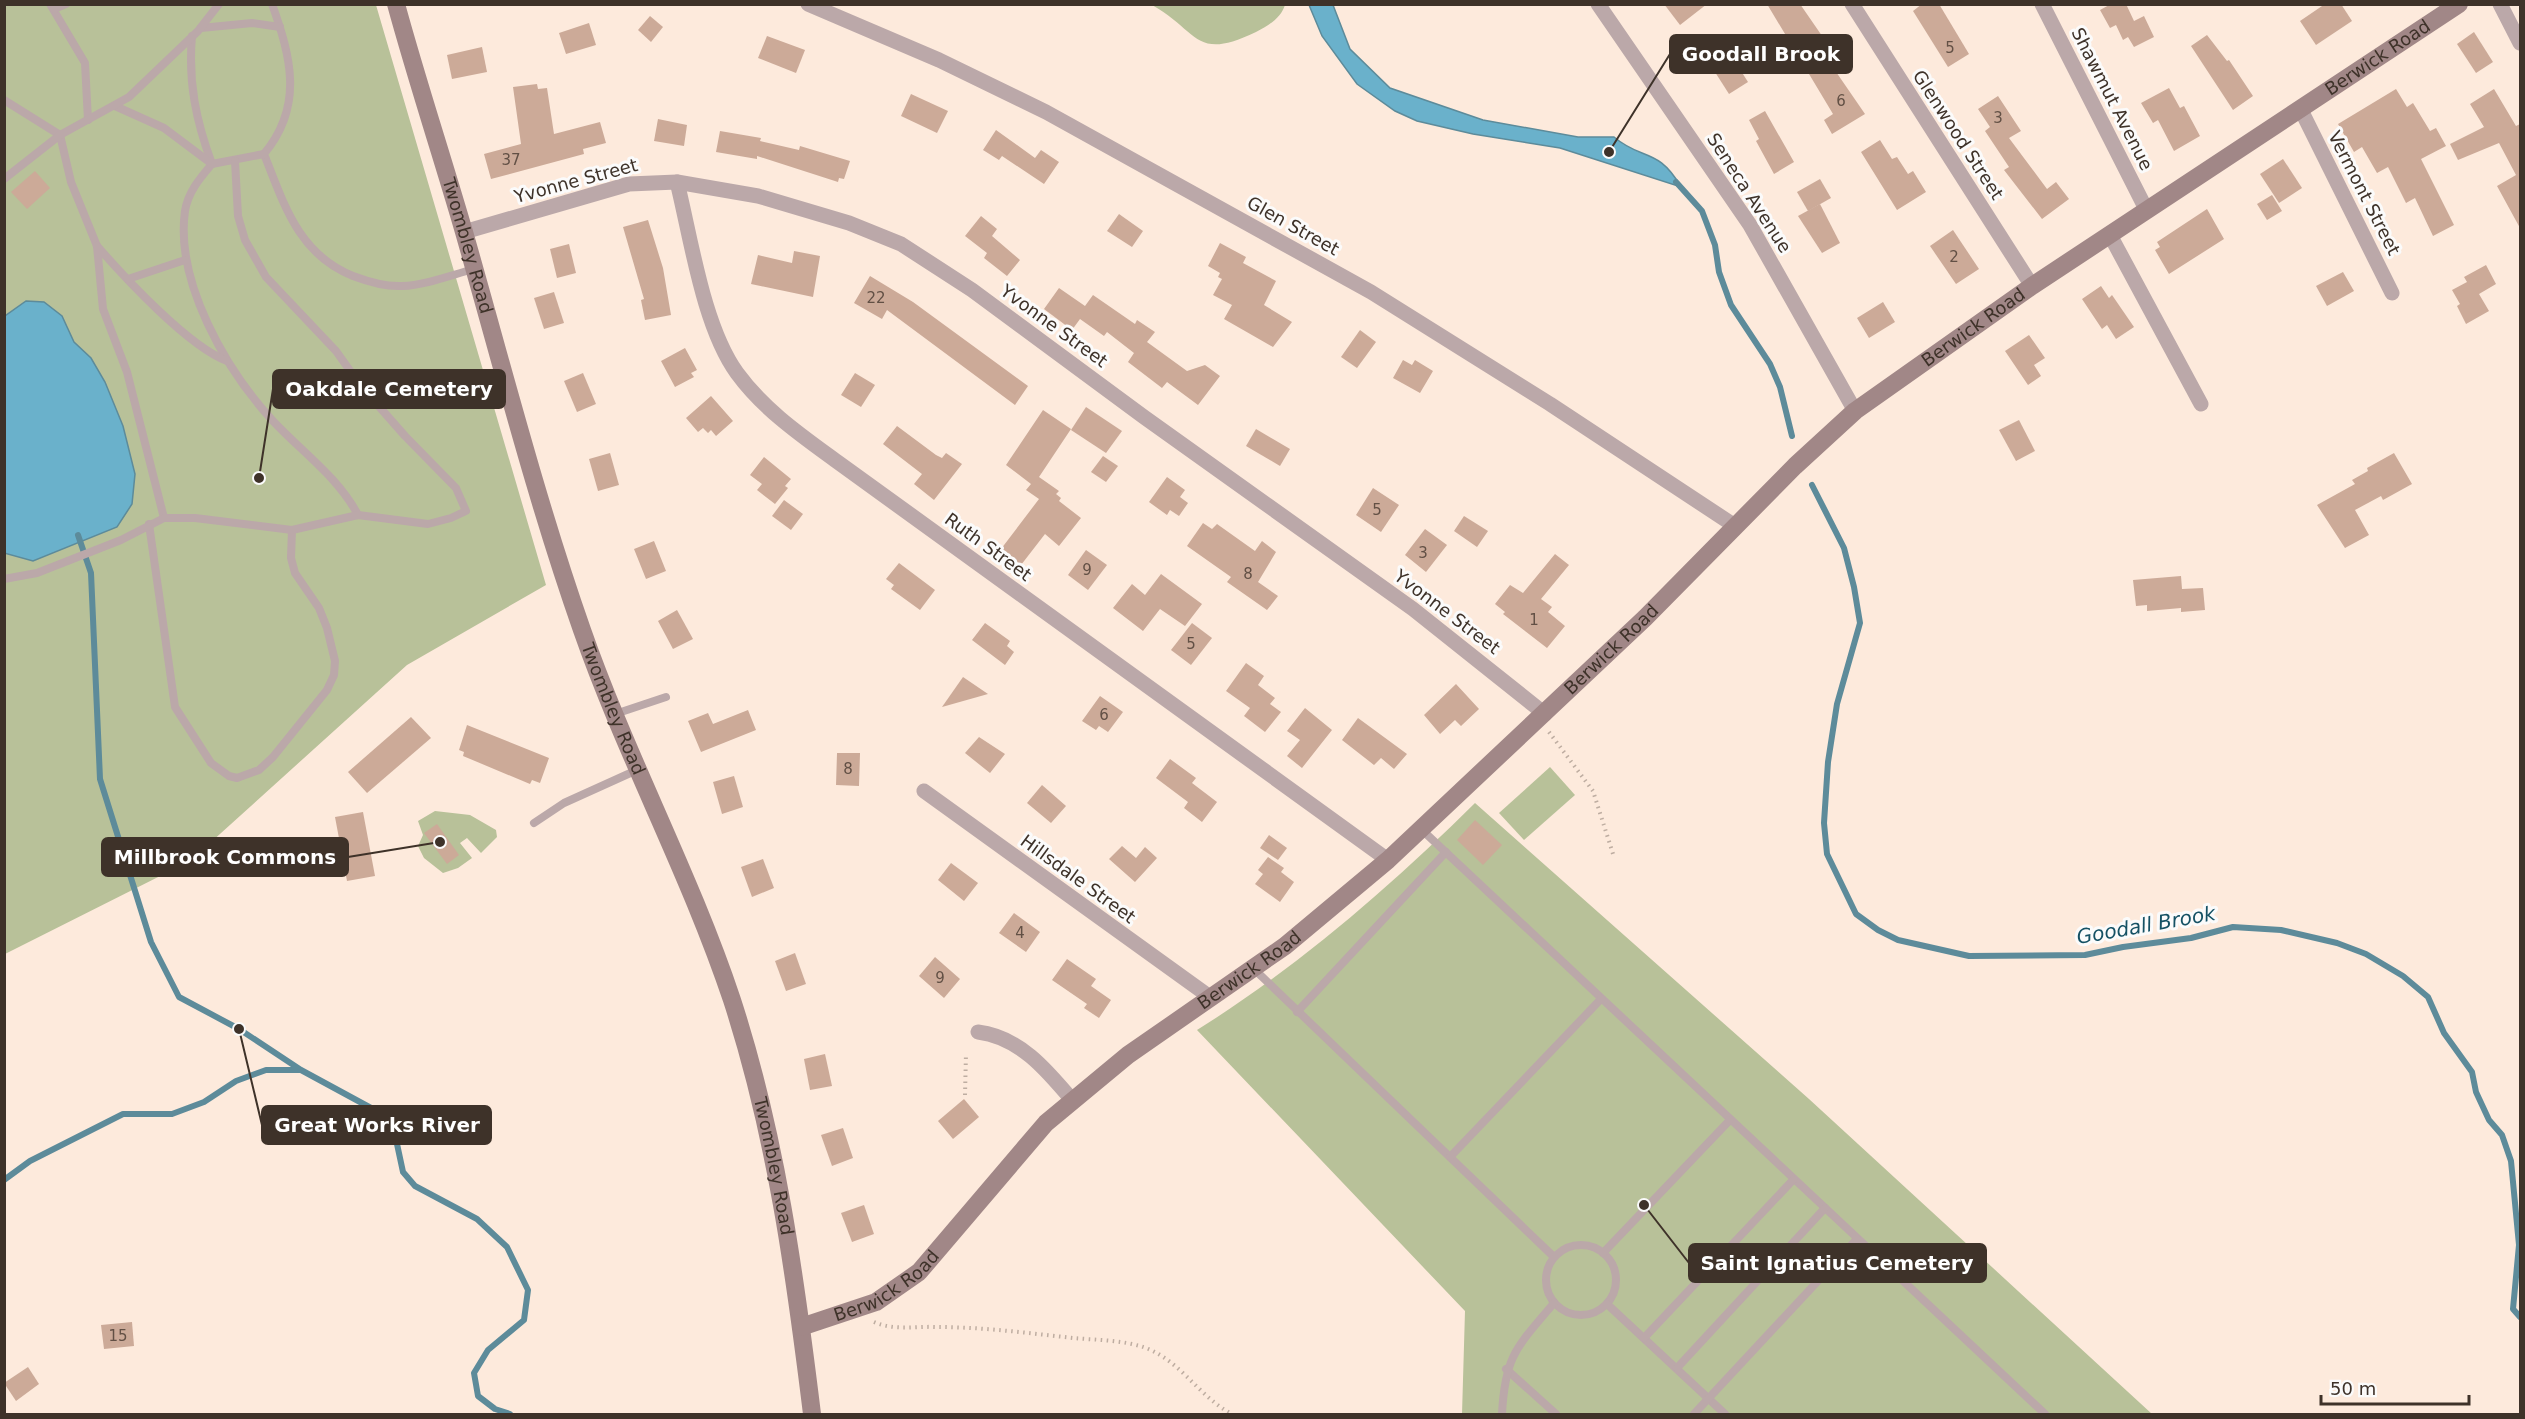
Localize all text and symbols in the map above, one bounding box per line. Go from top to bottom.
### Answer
street label: Berwick Road [2321,15,2434,100]
street label: Shawmut Avenue [2067,24,2157,174]
callout: Goodall Brook [1670,35,1852,73]
house number: 5 [1945,39,1955,57]
text: Goodall Brook [1682,42,1841,66]
street label: Glenwood Street [1909,66,2008,203]
house number: 6 [1836,92,1846,110]
house number: 3 [1993,109,2003,127]
street label: Vermont Street [2324,127,2405,258]
street label: Seneca Avenue [1703,129,1796,257]
house number: 37 [501,151,521,169]
street label: Yvonne Street [511,154,640,207]
street label: Twombley Road [438,174,497,316]
street label: Glen Street [1244,192,1343,259]
house number: 2 [1949,248,1959,266]
street label: Yvonne Street [996,279,1112,371]
street label: Berwick Road [1917,283,2029,371]
house number: 22 [866,289,886,307]
callout: Oakdale Cemetery [273,370,505,408]
text: Oakdale Cemetery [285,377,493,401]
house number: 5 [1372,501,1382,519]
street label: Ruth Street [941,508,1036,585]
house number: 3 [1418,544,1428,562]
house number: 9 [1082,561,1092,579]
street label: Yvonne Street [1389,564,1504,658]
house number: 8 [1243,565,1253,583]
street label: Berwick Road [1560,600,1663,699]
house number: 1 [1529,611,1539,629]
house number: 5 [1186,635,1196,653]
street label: Twombley Road [577,639,650,778]
house number: 6 [1099,706,1109,724]
house number: 8 [843,760,853,778]
street label: Hillsdale Street [1017,830,1140,927]
callout: Millbrook Commons [102,838,348,876]
text: Millbrook Commons [114,845,336,869]
water label: Goodall Brook [2075,901,2219,949]
house number: 4 [1015,924,1025,942]
street label: Berwick Road [1193,926,1305,1013]
house number: 9 [935,969,945,987]
street label: Twombley Road [750,1094,798,1237]
callout: Great Works River [262,1106,491,1144]
text: Great Works River [274,1113,480,1137]
callout: Saint Ignatius Cemetery [1689,1244,1986,1282]
street label: Berwick Road [831,1246,943,1325]
text: Saint Ignatius Cemetery [1700,1251,1974,1275]
house number: 15 [108,1327,128,1345]
scale bar [2321,1368,2470,1406]
text: 50 m [2330,1378,2376,1399]

